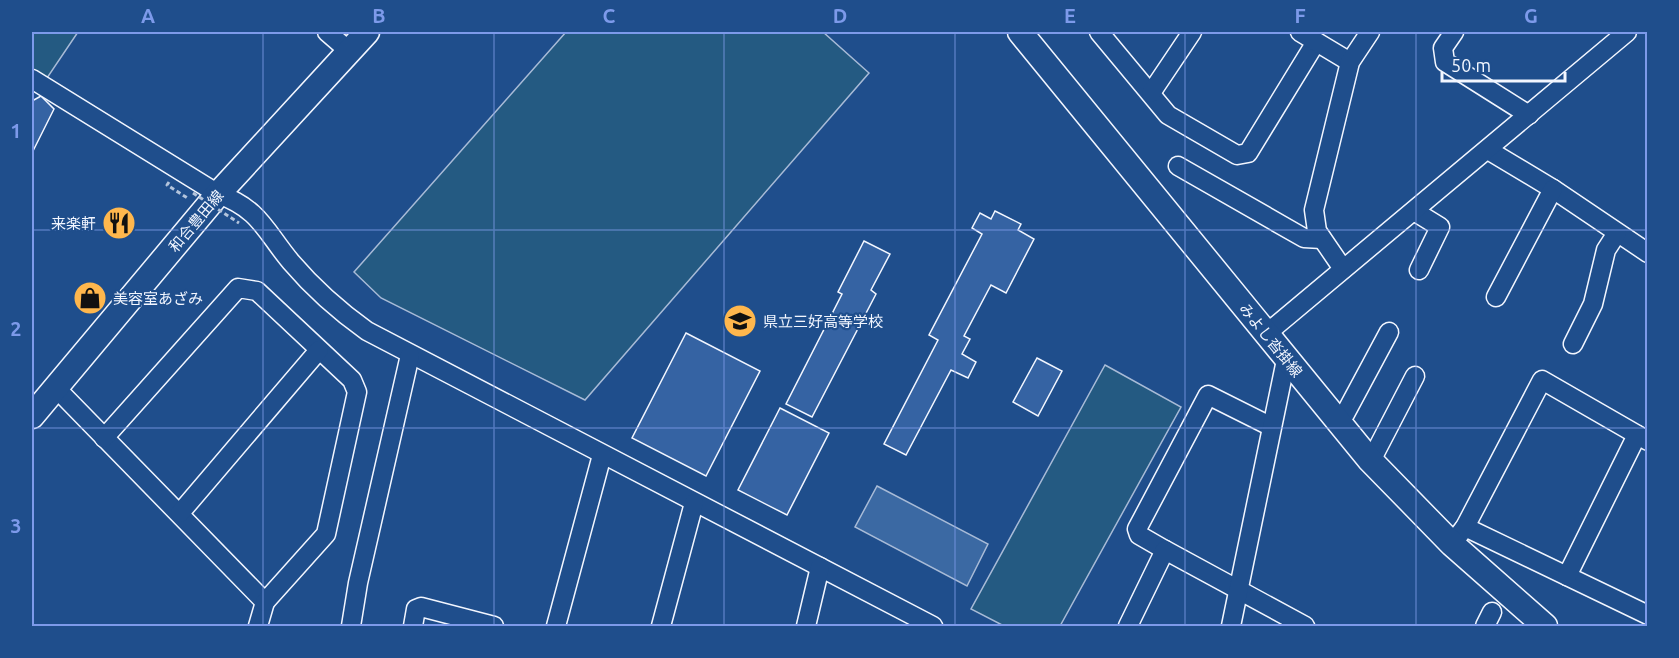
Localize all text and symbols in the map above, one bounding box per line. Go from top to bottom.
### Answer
text: A [141,4,155,27]
text: B [372,4,386,27]
text: C [603,4,616,27]
text: D [833,4,847,27]
text: E [1064,4,1076,27]
text: F [1294,4,1306,27]
text: G [1524,4,1538,27]
scale bar [1442,45,1565,83]
text: 50 m [1451,55,1491,75]
text: 1 [10,119,22,142]
street label: 和合豊田線 [165,187,227,255]
restaurant icon: 来楽軒 [101,205,137,241]
place label: 来楽軒 [51,215,96,232]
shop icon: 美容室あざみ [72,280,108,316]
place label: 美容室あざみ [113,290,203,307]
street label: みよし沓掛線 [1236,300,1306,380]
school or university icon: 県立三好高等学校 [722,303,758,339]
place label: 県立三好高等学校 [763,313,883,330]
text: 2 [10,317,22,340]
text: 3 [10,514,22,537]

